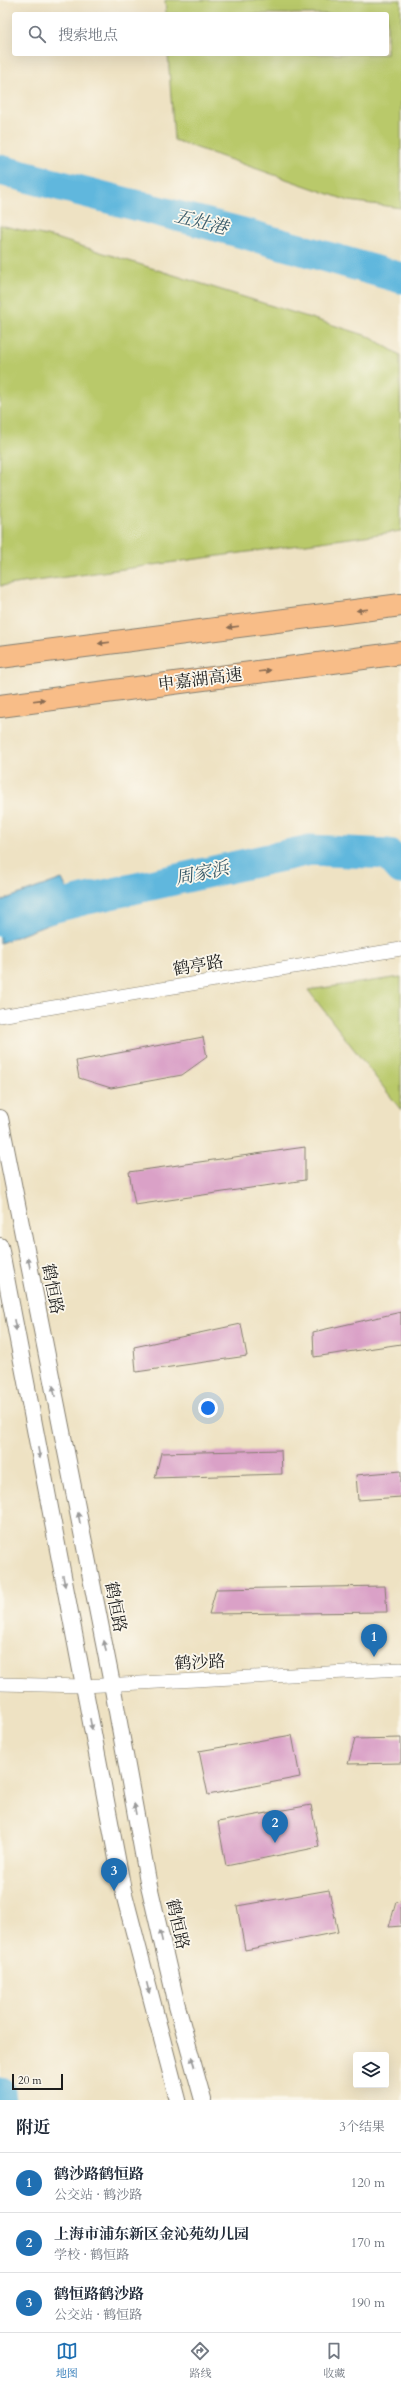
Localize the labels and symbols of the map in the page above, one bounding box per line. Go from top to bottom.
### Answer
water label: 五灶港 [172,204,232,242]
one-way arrow [356,607,368,613]
one-way arrow [227,623,239,630]
one-way arrow [98,640,110,646]
street label: 申嘉湖高速 [156,663,244,696]
one-way arrow [259,668,271,674]
one-way arrow [32,697,45,703]
water label: 周家浜 [173,855,233,891]
street label: 鹤亭路 [171,950,225,981]
one-way arrow [25,1257,31,1269]
street label: 鹤恒路 [36,1262,69,1316]
one-way arrow [12,1319,18,1331]
one-way arrow [51,1385,57,1397]
your location [198,1398,218,1418]
one-way arrow [37,1447,43,1459]
one-way arrow [76,1512,82,1524]
one-way arrow [61,1574,67,1587]
street label: 鹤恒路 [99,1580,132,1634]
pin: 1 [361,1624,387,1657]
one-way arrow [101,1640,107,1652]
street label: 鹤沙路 [174,1650,226,1675]
one-way arrow [88,1718,94,1730]
one-way arrow [132,1803,138,1815]
pin: 2 [262,1810,288,1843]
pin: 3 [101,1858,127,1891]
street label: 鹤恒路 [161,1897,194,1952]
one-way arrow [158,1930,164,1942]
one-way arrow [145,1982,151,1994]
one-way arrow [190,2056,196,2068]
scale bar [12,2072,63,2091]

